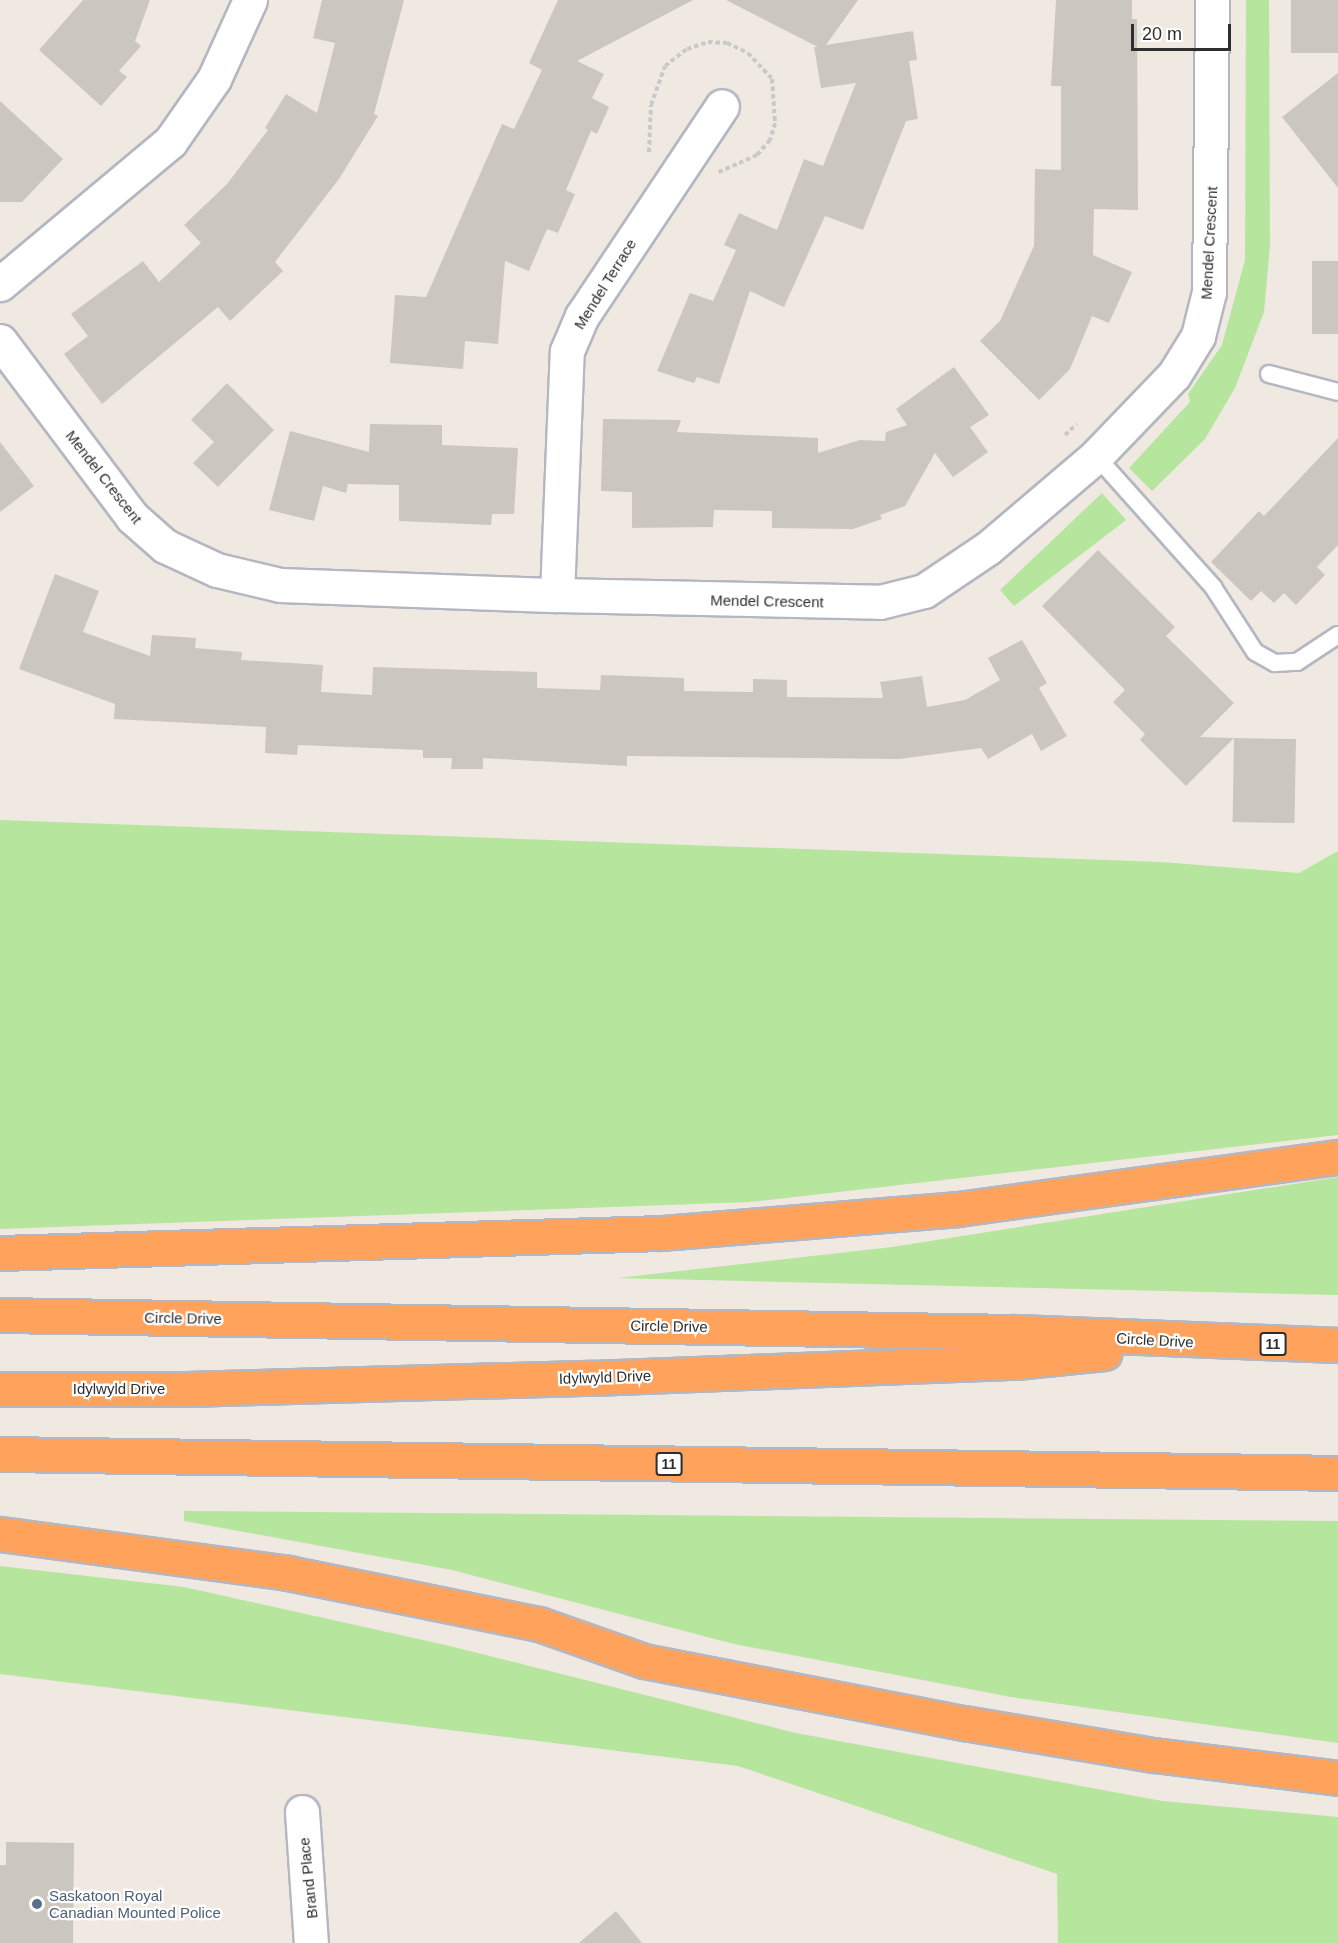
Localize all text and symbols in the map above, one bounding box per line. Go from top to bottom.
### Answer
scale bar [1134,12,1234,50]
text: 20 m [1142,24,1182,44]
street label: Mendel Crescent [1197,186,1221,300]
street label: Mendel Terrace [570,235,640,333]
street label: Mendel Crescent [62,427,146,527]
street label: Mendel Crescent [710,591,824,611]
street label: Circle Drive [144,1308,222,1328]
street label: Circle Drive [630,1316,708,1336]
street label: Circle Drive [1116,1329,1194,1351]
road number: 11 [1260,1333,1286,1355]
street label: Idylwyld Drive [558,1366,652,1388]
street label: Idylwyld Drive [73,1380,165,1398]
road number: 11 [656,1453,682,1475]
street label: Brand Place [295,1836,321,1920]
place label: Saskatoon Royal Canadian Mounted Police [49,1886,221,1921]
marker: Saskatoon Royal Canadian Mounted Police [30,1897,44,1911]

